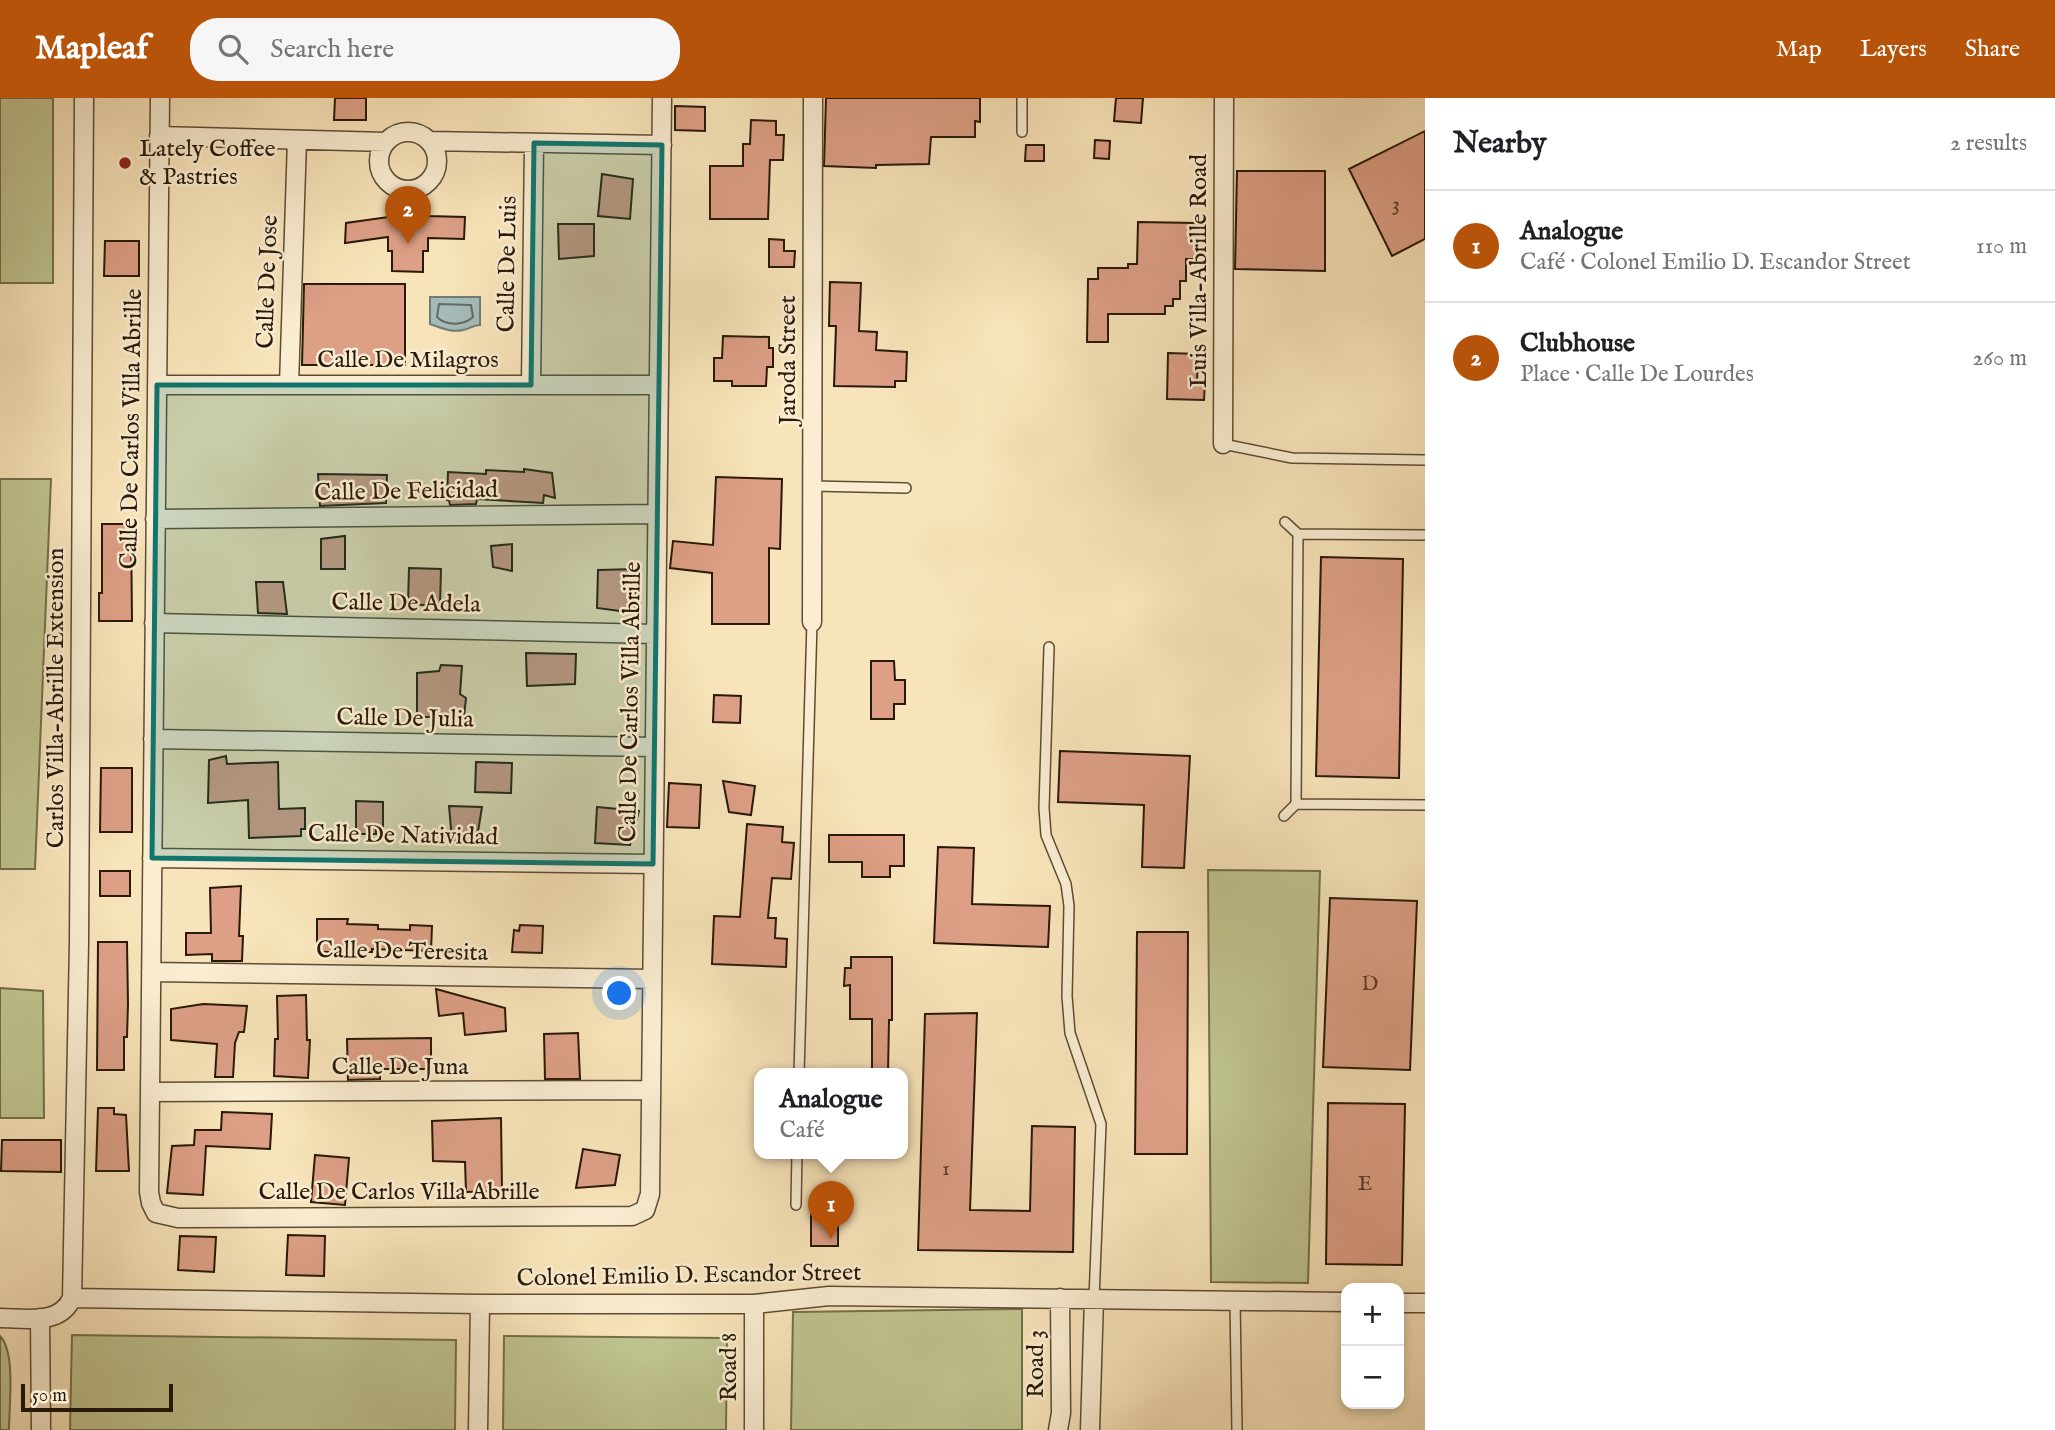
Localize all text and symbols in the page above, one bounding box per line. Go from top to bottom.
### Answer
search box [190,18,680,81]
text: Mapleaf [35,28,148,70]
icon: search [214,30,252,68]
text: Search here [270,33,394,66]
text: Map [1776,34,1822,65]
text: Layers [1860,34,1927,65]
text: Share [1965,34,2020,65]
text: Nearby [1453,125,1546,163]
text: 2 results [1950,129,2027,158]
place label: Lately Coffee & Pastries [139,134,275,193]
street label: Luis Villa-Abrille Road [1184,154,1215,388]
marker: Lately Coffee & Pastries [117,155,133,171]
pin: 2 [385,186,431,244]
house number: 3 [1392,191,1400,218]
street label: Calle De Luis [491,195,525,333]
street label: Calle De Jose [250,215,286,349]
text: Analogue [1520,215,1623,248]
text: 1 [1472,232,1480,261]
text: 110 m [1976,232,2027,261]
text: Café · Colonel Emilio D. Escandor Street [1520,248,1911,277]
street label: Calle De Carlos Villa Abrille [114,288,150,570]
street label: Jaroda Street [773,295,804,428]
text: Clubhouse [1520,327,1635,360]
text: 2 [1471,344,1481,373]
text: 260 m [1972,344,2027,373]
street label: Calle De Milagros [317,345,499,376]
text: Place · Calle De Lourdes [1520,360,1754,389]
street label: Calle De Felicidad [314,475,498,509]
street label: Carlos Villa-Abrille Extension [41,548,72,848]
street label: Calle De Carlos Villa Abrille [613,561,649,843]
street label: Calle De Adela [331,587,482,621]
street label: Calle De Julia [336,702,475,736]
street label: Calle De Natividad [308,819,499,853]
street label: Calle De Teresita [316,935,489,969]
house number: D [1362,971,1378,998]
your location [602,976,636,1010]
street label: Calle De Juna [331,1052,469,1083]
popup [754,1068,908,1159]
text: Analogue [779,1083,883,1116]
text: Café [779,1116,825,1145]
house number: 1 [942,1156,950,1183]
house number: E [1358,1171,1372,1198]
street label: Calle De Carlos Villa Abrille [259,1177,539,1208]
pin: 1 [808,1181,854,1239]
street label: Colonel Emilio D. Escandor Street [516,1257,862,1295]
map controls [1341,1283,1404,1409]
button: + [1341,1283,1404,1346]
street label: Road 3 [1021,1330,1052,1398]
street label: Road 8 [714,1333,745,1401]
button: − [1341,1346,1404,1409]
scale bar [21,1381,173,1413]
text: 50 m [32,1384,67,1408]

